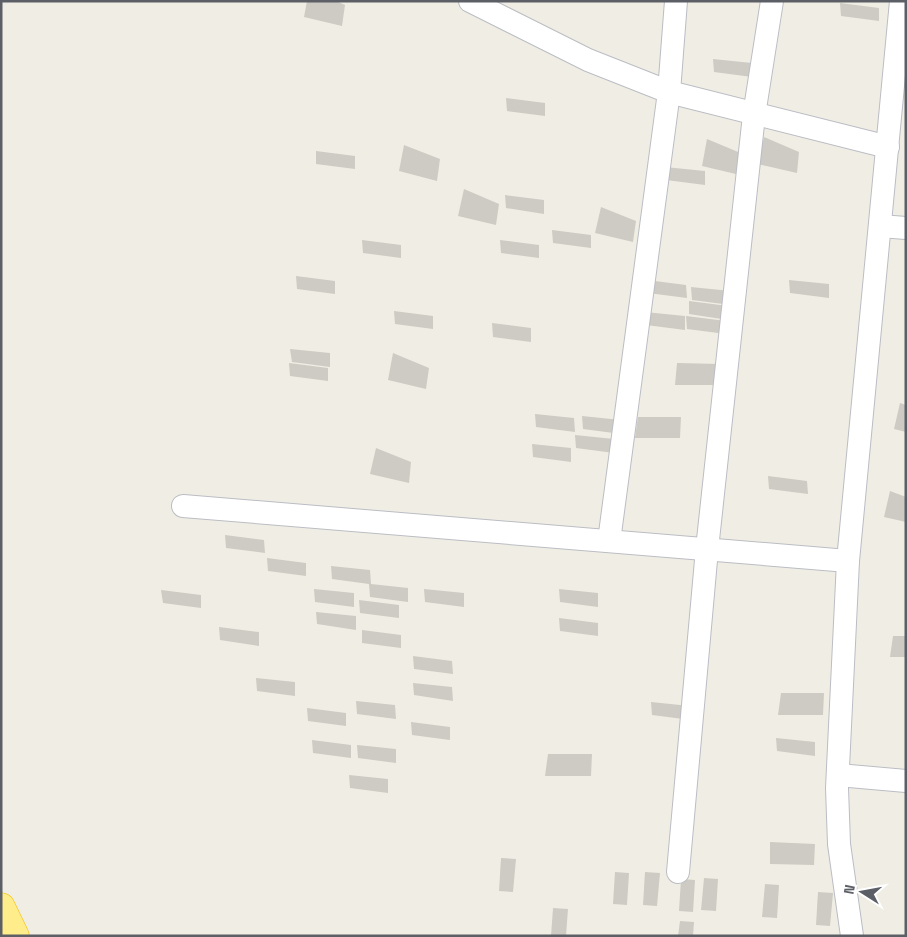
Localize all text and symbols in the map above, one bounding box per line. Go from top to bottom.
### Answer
north arrow [837,867,887,917]
text: N [840,883,859,896]

